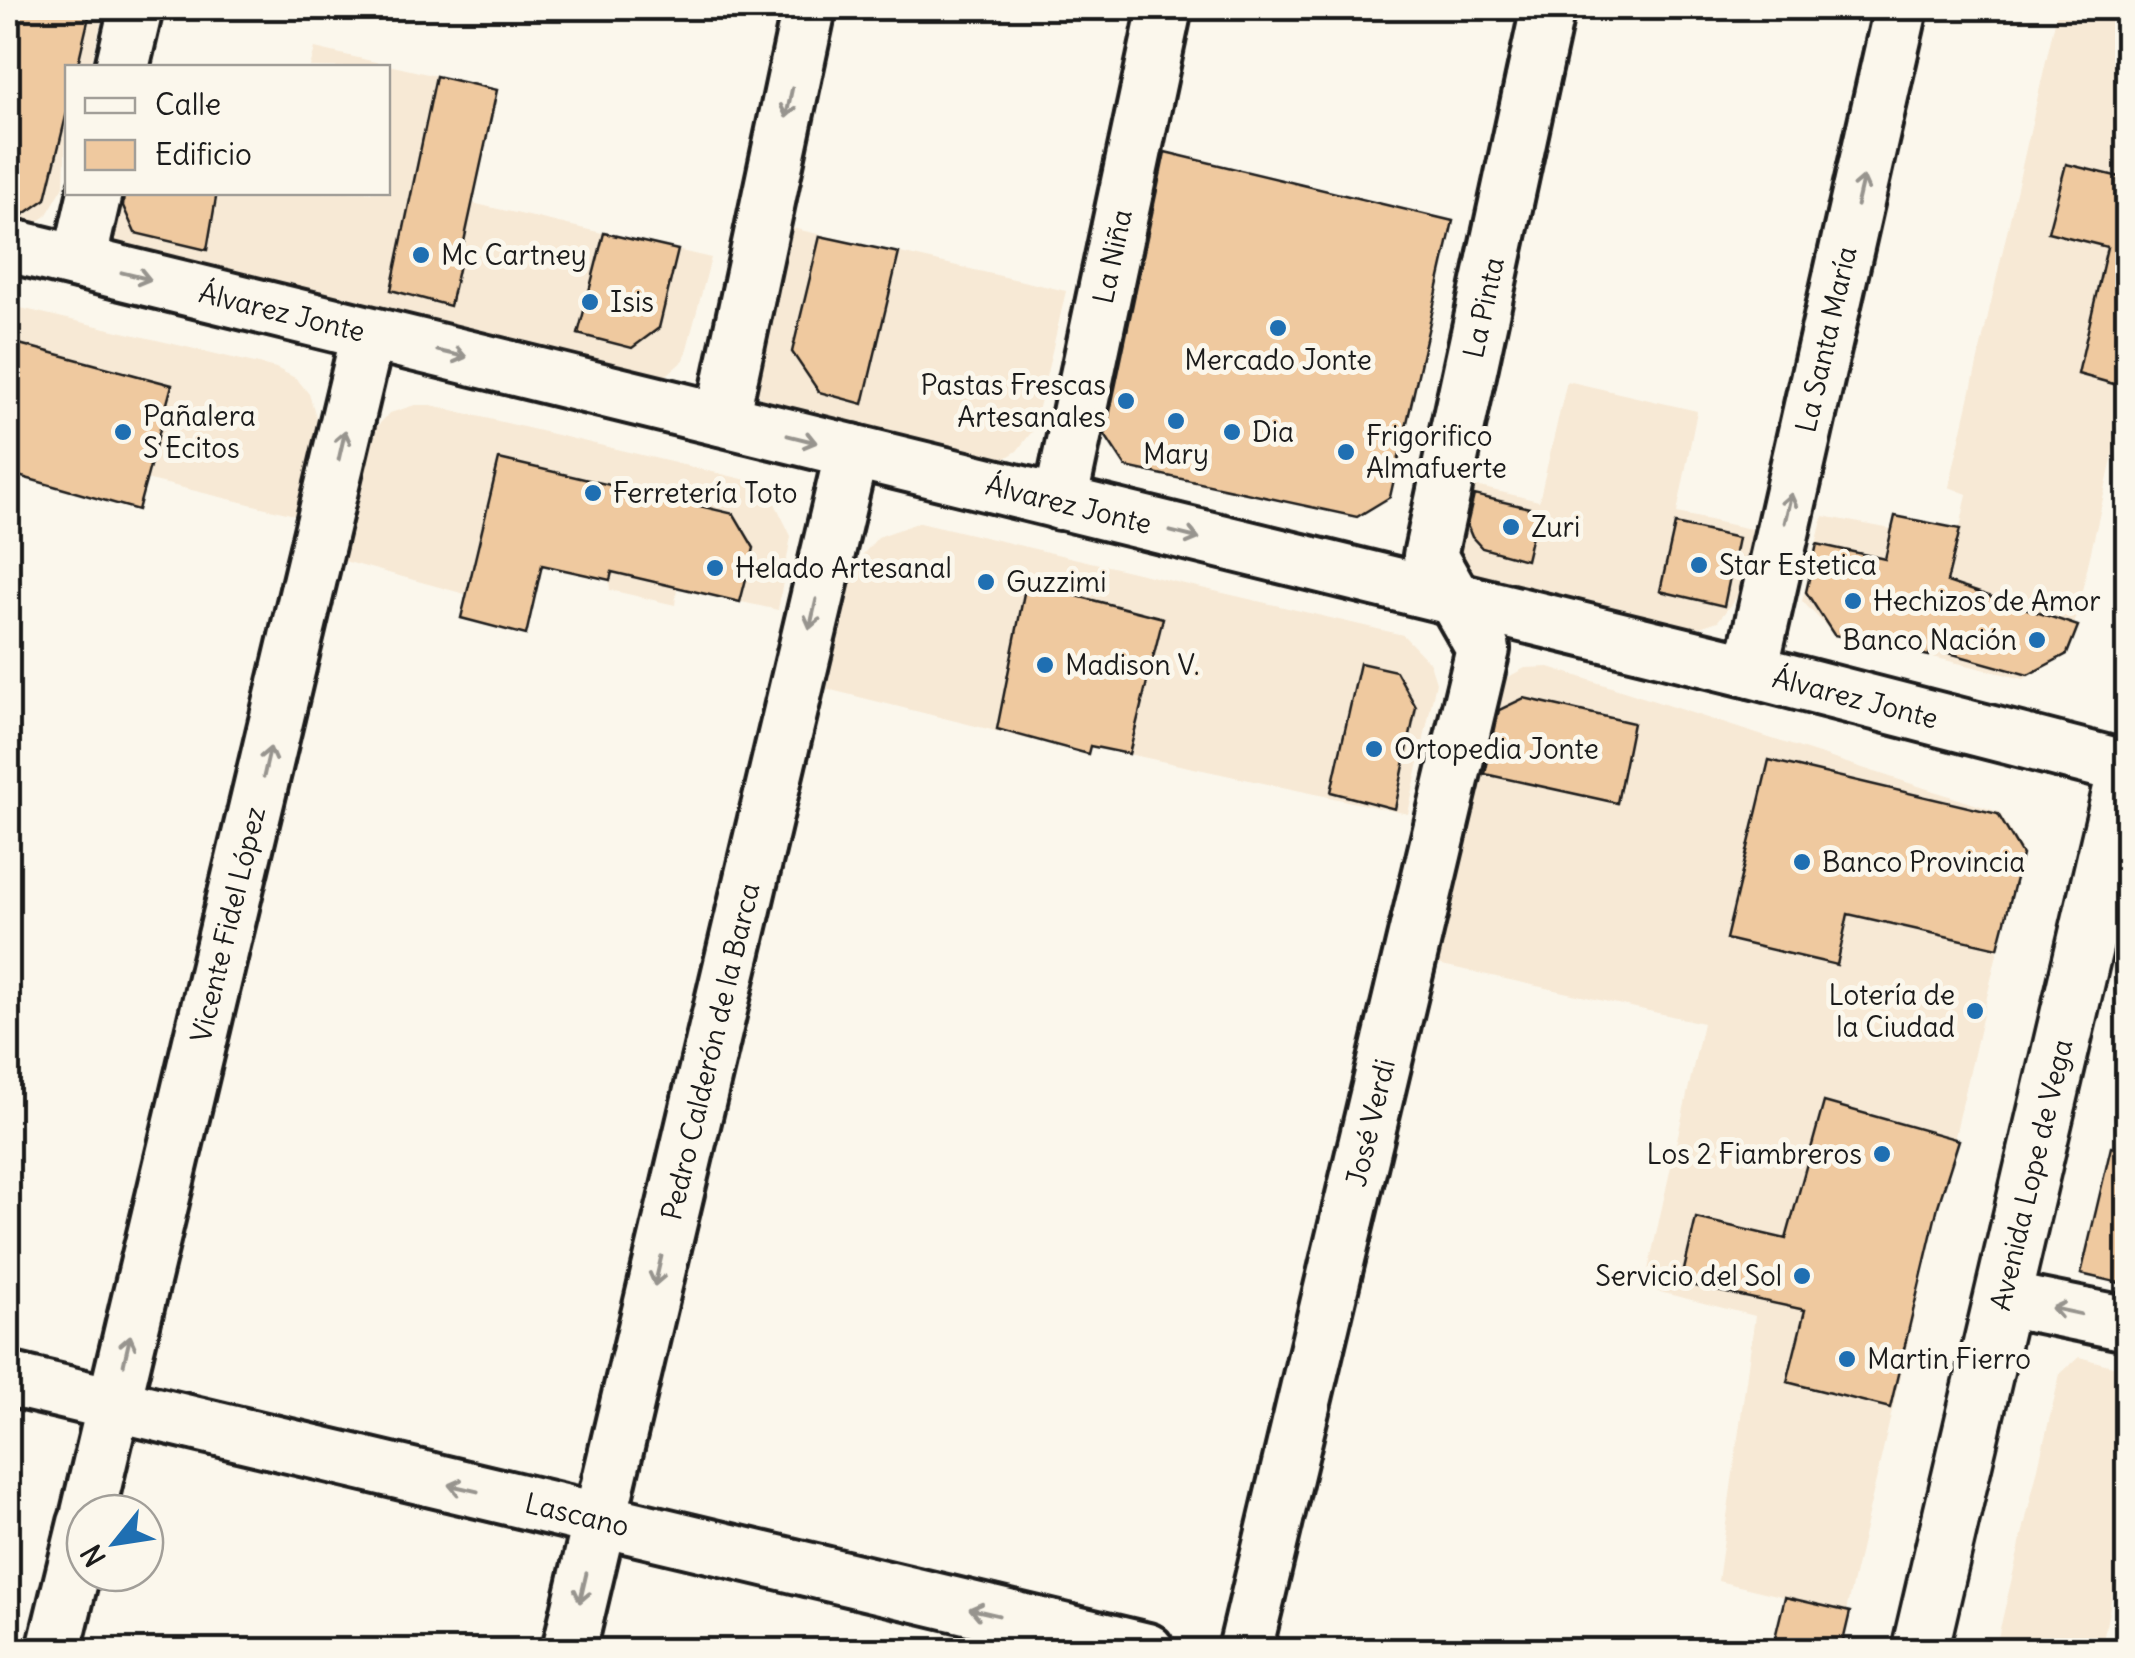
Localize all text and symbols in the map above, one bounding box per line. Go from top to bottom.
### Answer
legend [65,65,390,195]
text: Calle [155,85,221,123]
one-way arrow [778,86,797,118]
text: Edificio [155,135,252,173]
one-way arrow [1851,176,1870,208]
street label: La Niña [1085,206,1140,307]
place label: Mc Cartney [441,237,587,273]
street label: La Santa María [1788,243,1865,436]
marker: Mc Cartney [410,244,432,266]
street label: La Pinta [1455,254,1512,361]
one-way arrow [119,268,151,286]
street label: Álvarez Jonte [195,273,369,350]
place label: Isis [610,284,654,320]
marker: Isis [579,291,601,313]
marker: Mercado Jonte [1267,317,1289,339]
place label: Mercado Jonte [1184,342,1372,378]
one-way arrow [435,346,467,364]
place label: Pastas Frescas Artesanales [920,367,1106,435]
marker: Pastas Frescas Artesanales [1115,390,1137,412]
place label: Pañalera S Ecitos [143,398,256,466]
marker: Mary [1165,410,1187,432]
place label: Dia [1252,414,1294,450]
place label: Frigorifico Almafuerte [1366,418,1507,486]
marker: Pañalera S Ecitos [112,421,134,443]
marker: Dia [1221,421,1243,443]
one-way arrow [334,430,352,462]
one-way arrow [785,431,817,449]
place label: Mary [1143,436,1209,472]
marker: Frigorifico Almafuerte [1335,441,1357,463]
street label: Álvarez Jonte [982,466,1155,542]
place label: Ferretería Toto [613,475,798,511]
marker: Ferretería Toto [582,482,604,504]
one-way arrow [1780,493,1798,525]
place label: Zuri [1531,509,1580,545]
marker: Zuri [1500,516,1522,538]
one-way arrow [1169,526,1200,545]
place label: Star Estetica [1719,547,1877,583]
place label: Helado Artesanal [735,550,952,586]
marker: Star Estetica [1688,554,1710,576]
marker: Helado Artesanal [704,557,726,579]
place label: Guzzimi [1006,564,1106,600]
marker: Guzzimi [975,571,997,593]
place label: Hechizos de Amor [1873,583,2101,619]
marker: Hechizos de Amor [1842,590,1864,612]
one-way arrow [803,597,821,629]
place label: Banco Nación [1843,622,2017,658]
marker: Banco Nación [2026,629,2048,651]
place label: Madison V. [1065,647,1199,683]
marker: Madison V. [1034,654,1056,676]
street label: Álvarez Jonte [1769,658,1942,736]
place label: Ortopedia Jonte [1394,731,1599,767]
marker: Ortopedia Jonte [1363,738,1385,760]
one-way arrow [258,746,277,778]
street label: Vicente Fidel López [182,803,273,1046]
place label: Banco Provincia [1822,844,2025,880]
marker: Banco Provincia [1791,851,1813,873]
street label: Pedro Calderón de la Barca [653,879,767,1224]
place label: Lotería de la Ciudad [1829,977,1955,1045]
marker: Lotería de la Ciudad [1964,1000,1986,1022]
street label: Avenida Lope de Vega [1982,1036,2080,1314]
street label: José Verdi [1338,1055,1403,1190]
place label: Los 2 Fiambreros [1647,1136,1862,1172]
marker: Los 2 Fiambreros [1871,1143,1893,1165]
one-way arrow [648,1254,666,1286]
place label: Servicio del Sol [1595,1258,1782,1294]
marker: Servicio del Sol [1791,1265,1813,1287]
one-way arrow [2051,1301,2083,1320]
one-way arrow [119,1335,137,1367]
place label: Martin Fierro [1867,1341,2031,1377]
marker: Martin Fierro [1836,1348,1858,1370]
one-way arrow [448,1478,480,1496]
street label: Lascano [521,1485,633,1544]
north arrow [65,1493,165,1593]
text: N [73,1538,114,1573]
one-way arrow [573,1571,591,1603]
one-way arrow [969,1601,1000,1620]

